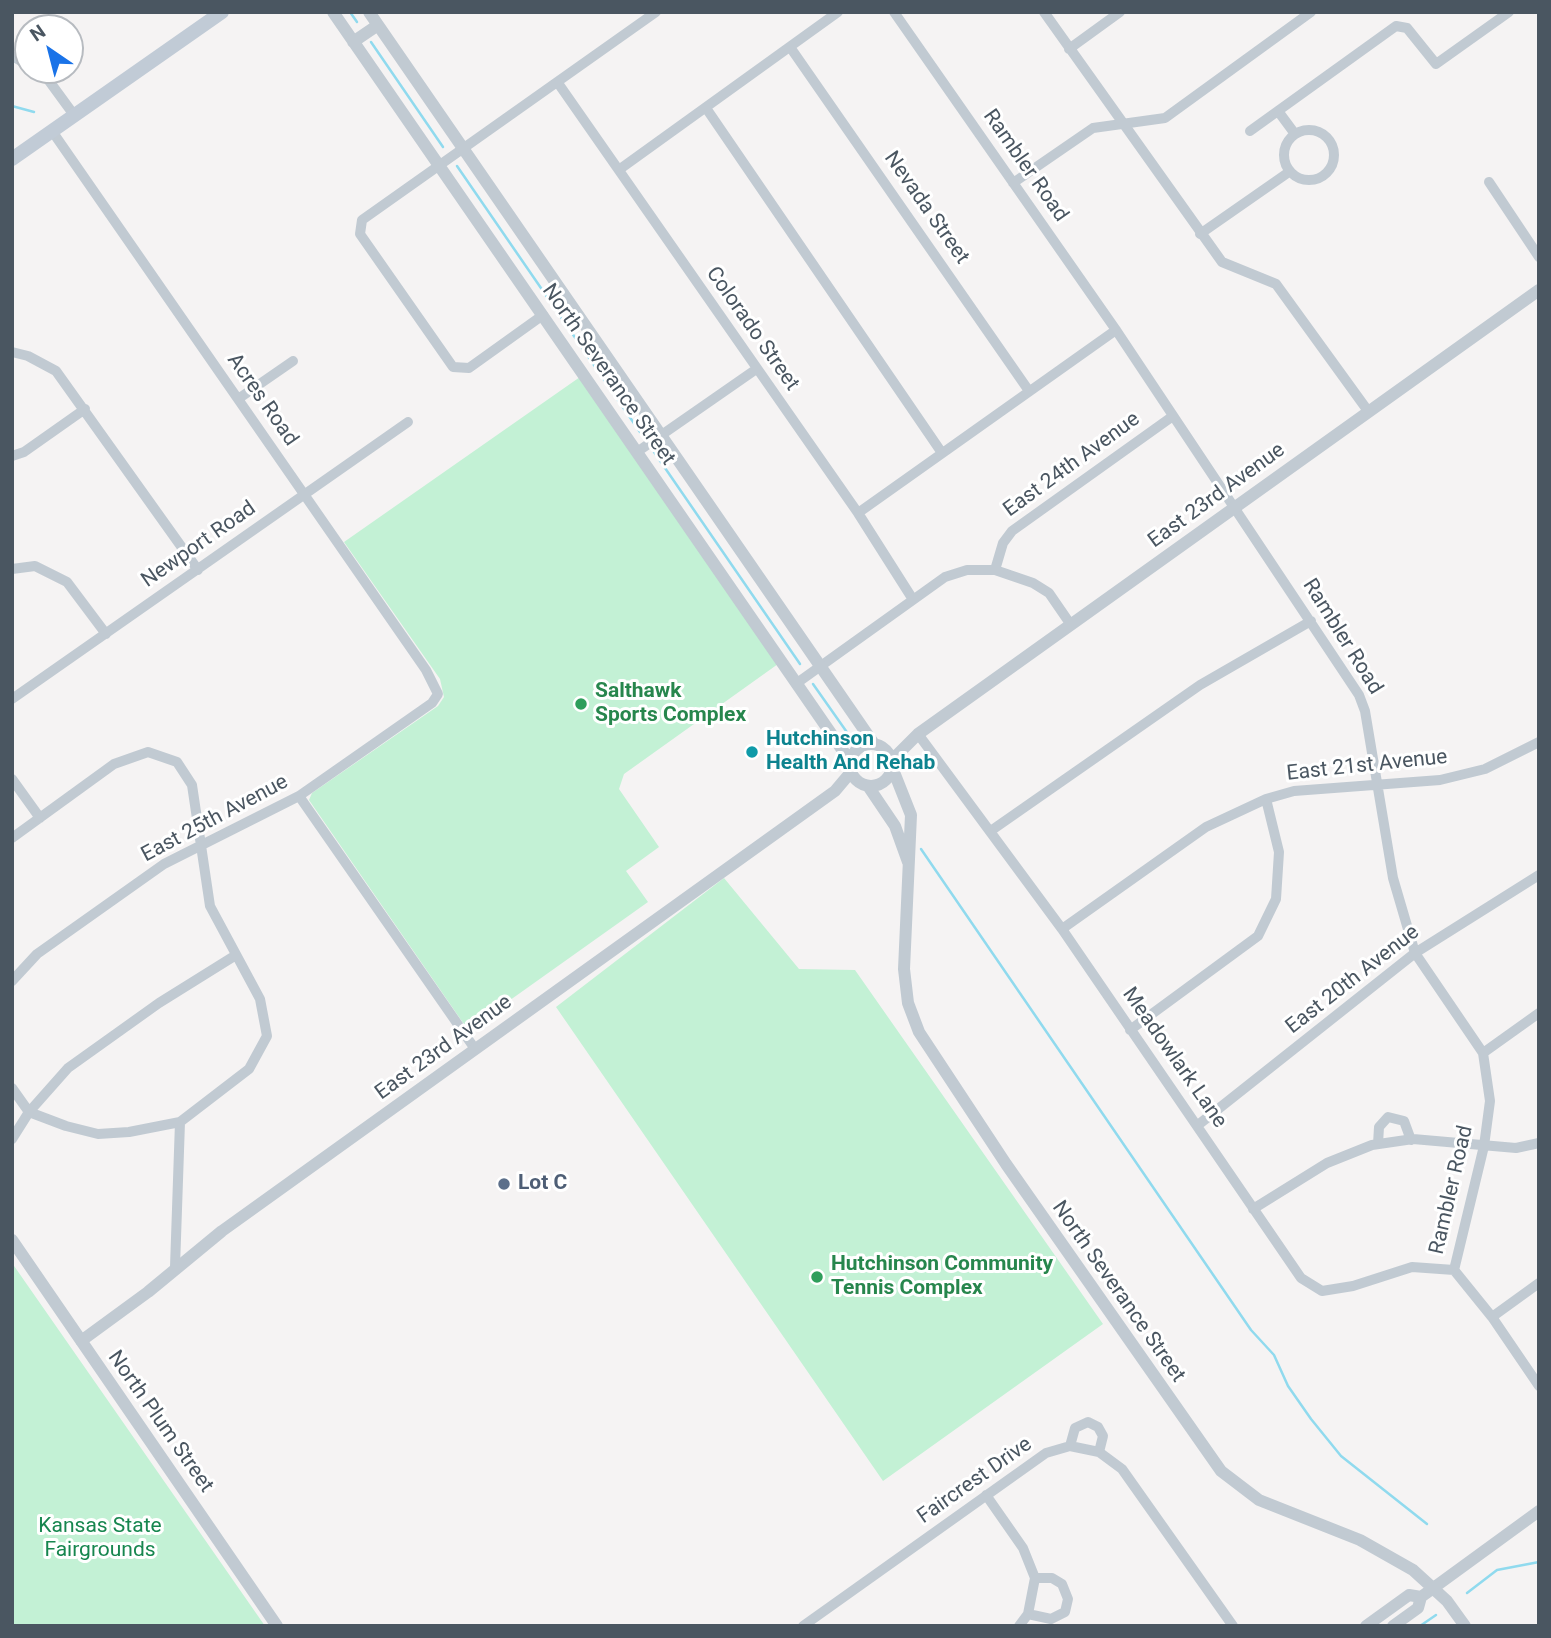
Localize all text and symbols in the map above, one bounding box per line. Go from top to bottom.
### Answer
north arrow [14,14,84,84]
text: N [26,20,50,46]
street label: Rambler Road [977,105,1073,227]
street label: Nevada Street [878,147,974,269]
street label: Colorado Street [700,262,804,396]
street label: North Severance Street [536,280,680,470]
street label: Acres Road [221,349,303,451]
street label: East 24th Avenue [999,407,1145,523]
street label: East 23rd Avenue [1144,438,1290,554]
street label: Newport Road [137,496,261,594]
street label: Rambler Road [1297,575,1387,699]
place label: Salthawk Sports Complex [595,679,746,729]
marker: Salthawk Sports Complex [573,696,589,712]
place label: Hutchinson Health And Rehab [766,727,935,777]
marker: Hutchinson Health And Rehab [744,744,760,760]
street label: East 21st Avenue [1285,745,1449,787]
street label: East 25th Avenue [137,770,293,868]
street label: East 20th Avenue [1281,920,1425,1040]
street label: Meadowlark Lane [1116,983,1232,1133]
street label: East 23rd Avenue [371,990,517,1106]
street label: Rambler Road [1425,1123,1479,1257]
place label: Lot C [518,1171,567,1197]
marker: Lot C [496,1176,512,1192]
street label: North Severance Street [1046,1197,1190,1387]
place label: Hutchinson Community Tennis Complex [831,1252,1053,1302]
marker: Hutchinson Community Tennis Complex [809,1269,825,1285]
street label: North Plum Street [102,1346,218,1498]
street label: Faircrest Drive [913,1432,1037,1530]
park label: Kansas State Fairgrounds [38,1514,162,1564]

